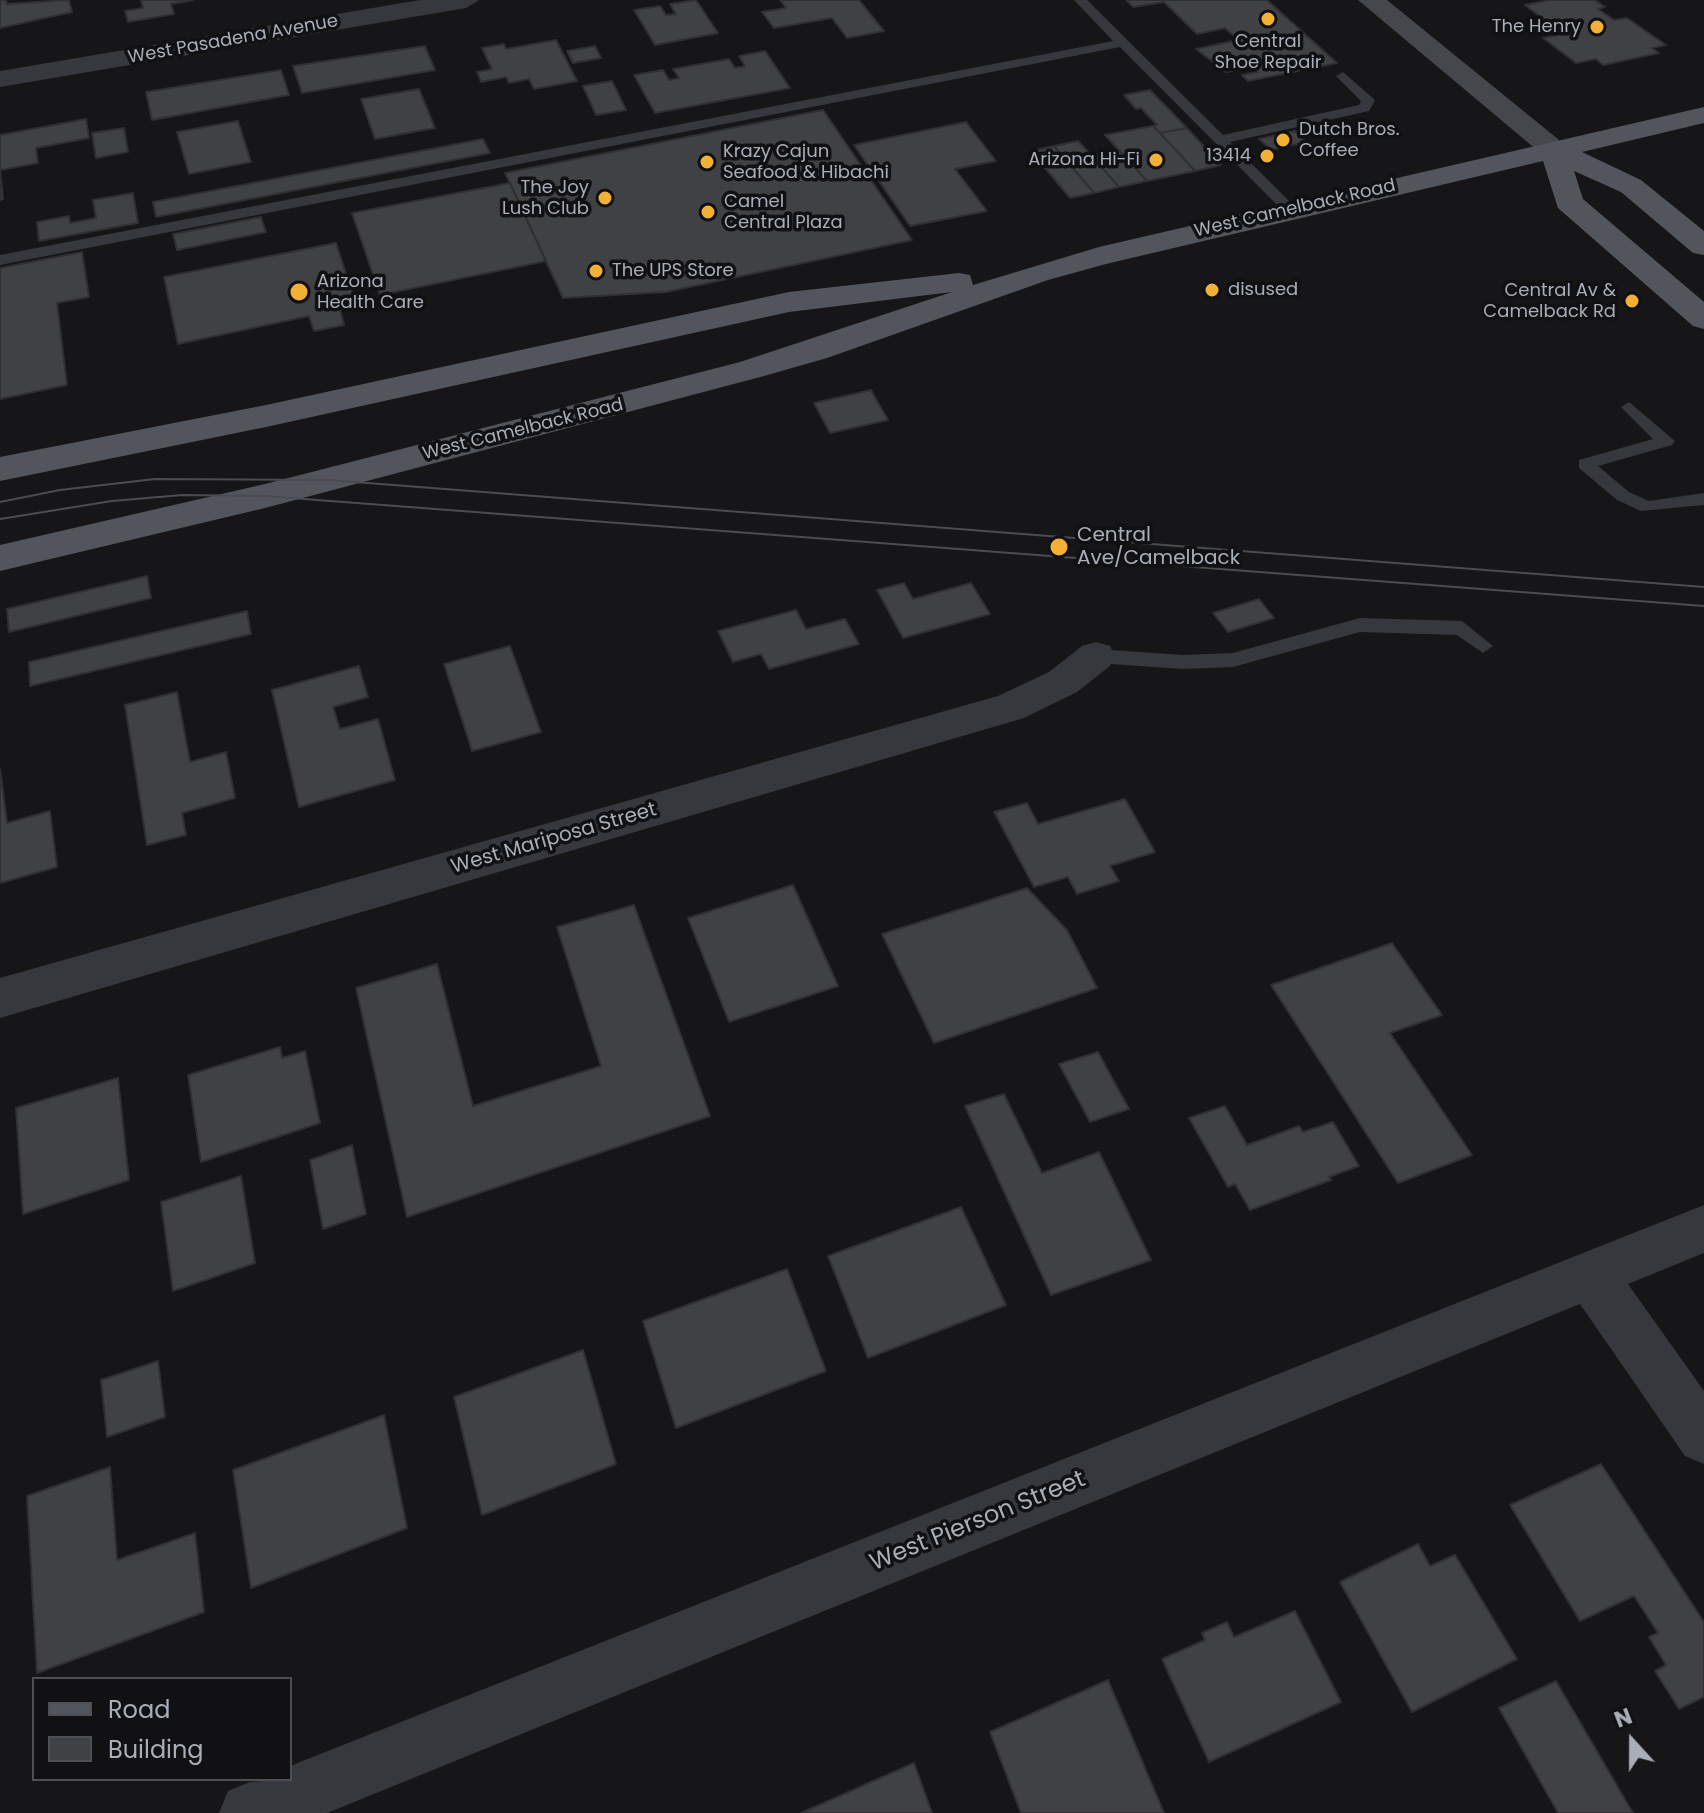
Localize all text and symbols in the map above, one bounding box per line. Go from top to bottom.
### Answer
marker: Central Shoe Repair [1259,10,1277,28]
street label: West Pasadena Avenue [126,11,340,69]
place label: The Henry [1492,16,1581,38]
marker: The Henry [1588,18,1606,36]
place label: Central Shoe Repair [1214,31,1322,74]
place label: Dutch Bros. Coffee [1299,119,1399,162]
marker: Dutch Bros. Coffee [1274,131,1292,149]
place label: Krazy Cajun Seafood & Hibachi [723,141,889,184]
place label: 13414 [1206,145,1251,167]
marker: 13414 [1258,147,1276,165]
place label: Arizona Hi-Fi [1028,149,1140,171]
marker: Arizona Hi-Fi [1147,151,1165,169]
marker: Krazy Cajun Seafood & Hibachi [698,153,716,171]
street label: West Camelback Road [1192,175,1398,243]
place label: The Joy Lush Club [502,177,589,220]
marker: The Joy Lush Club [596,189,614,207]
place label: Camel Central Plaza [724,191,843,234]
marker: Camel Central Plaza [699,203,717,221]
place label: The UPS Store [612,260,734,282]
marker: The UPS Store [587,262,605,280]
place label: Arizona Health Care [317,271,424,314]
place label: disused [1228,279,1298,301]
place label: Central Av & Camelback Rd [1483,280,1616,322]
marker: Arizona Health Care [288,281,310,303]
marker: disused [1203,281,1221,299]
marker: Central Av & Camelback Rd [1623,292,1641,310]
street label: West Camelback Road [421,395,625,465]
place label: Central Ave/Camelback [1077,524,1240,571]
marker: Central Ave/Camelback [1048,536,1070,558]
street label: West Mariposa Street [449,798,659,880]
street label: West Pierson Street [866,1466,1090,1578]
legend [32,1677,292,1781]
text: Road [108,1693,170,1726]
north arrow [1592,1701,1672,1781]
text: N [1610,1701,1636,1736]
text: Building [108,1733,204,1766]

